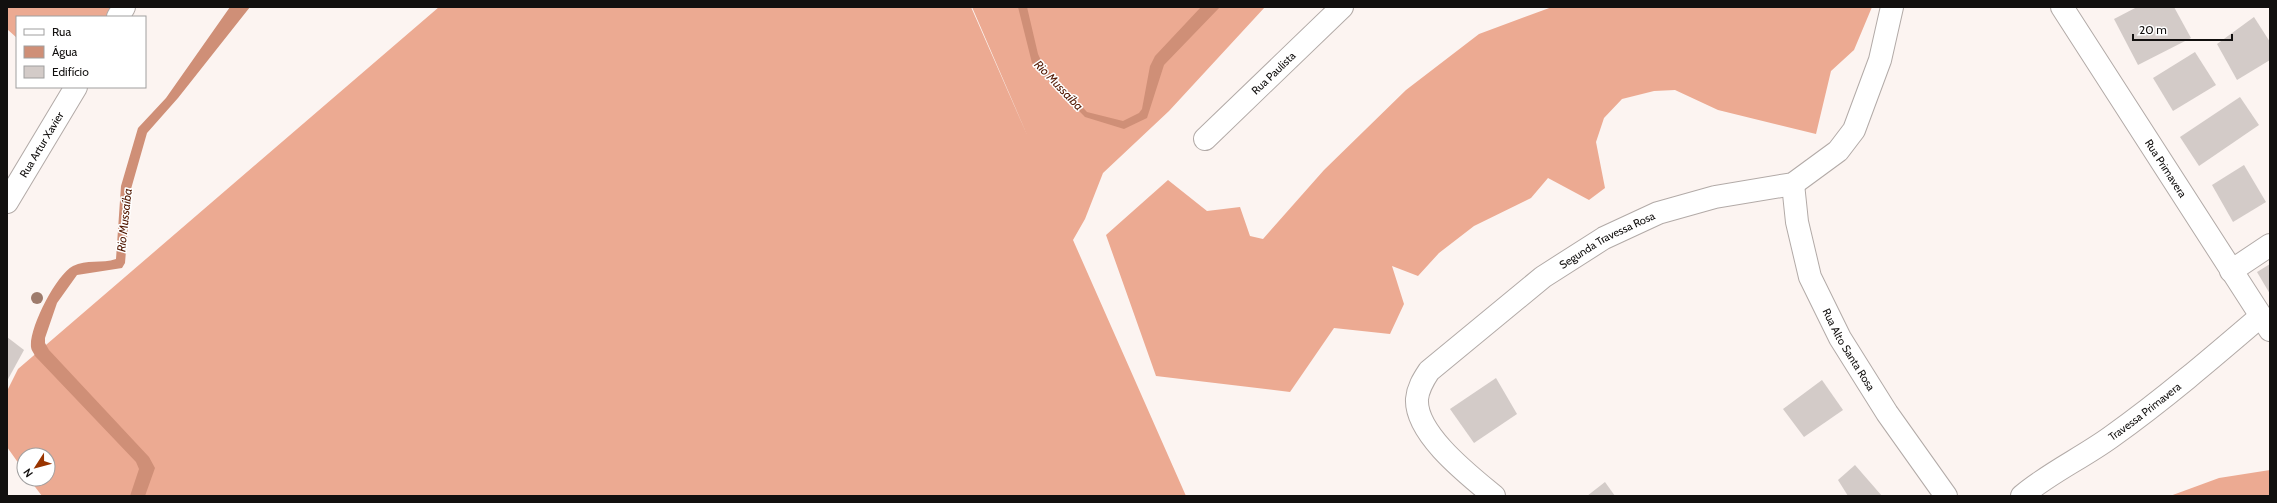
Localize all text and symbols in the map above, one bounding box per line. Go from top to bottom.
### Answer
legend [16,16,146,88]
scale bar [2133,16,2232,42]
text: 20 m [2139,22,2167,37]
text: Rua [52,24,71,39]
text: Água [52,44,78,59]
street label: Rua Paulista [1248,48,1299,97]
water label: Rio Mussaíba [1031,57,1087,113]
text: Edifício [52,64,89,79]
street label: Rua Artur Xavier [16,109,67,180]
street label: Rua Primavera [2142,137,2190,201]
water label: Rio Mussaíba [113,187,135,253]
street label: Segunda Travessa Rosa [1557,208,1658,272]
street label: Rua Alto Santa Rosa [1819,306,1879,394]
street label: Travessa Primavera [2106,379,2184,444]
north arrow [16,447,56,487]
text: N [20,466,36,480]

